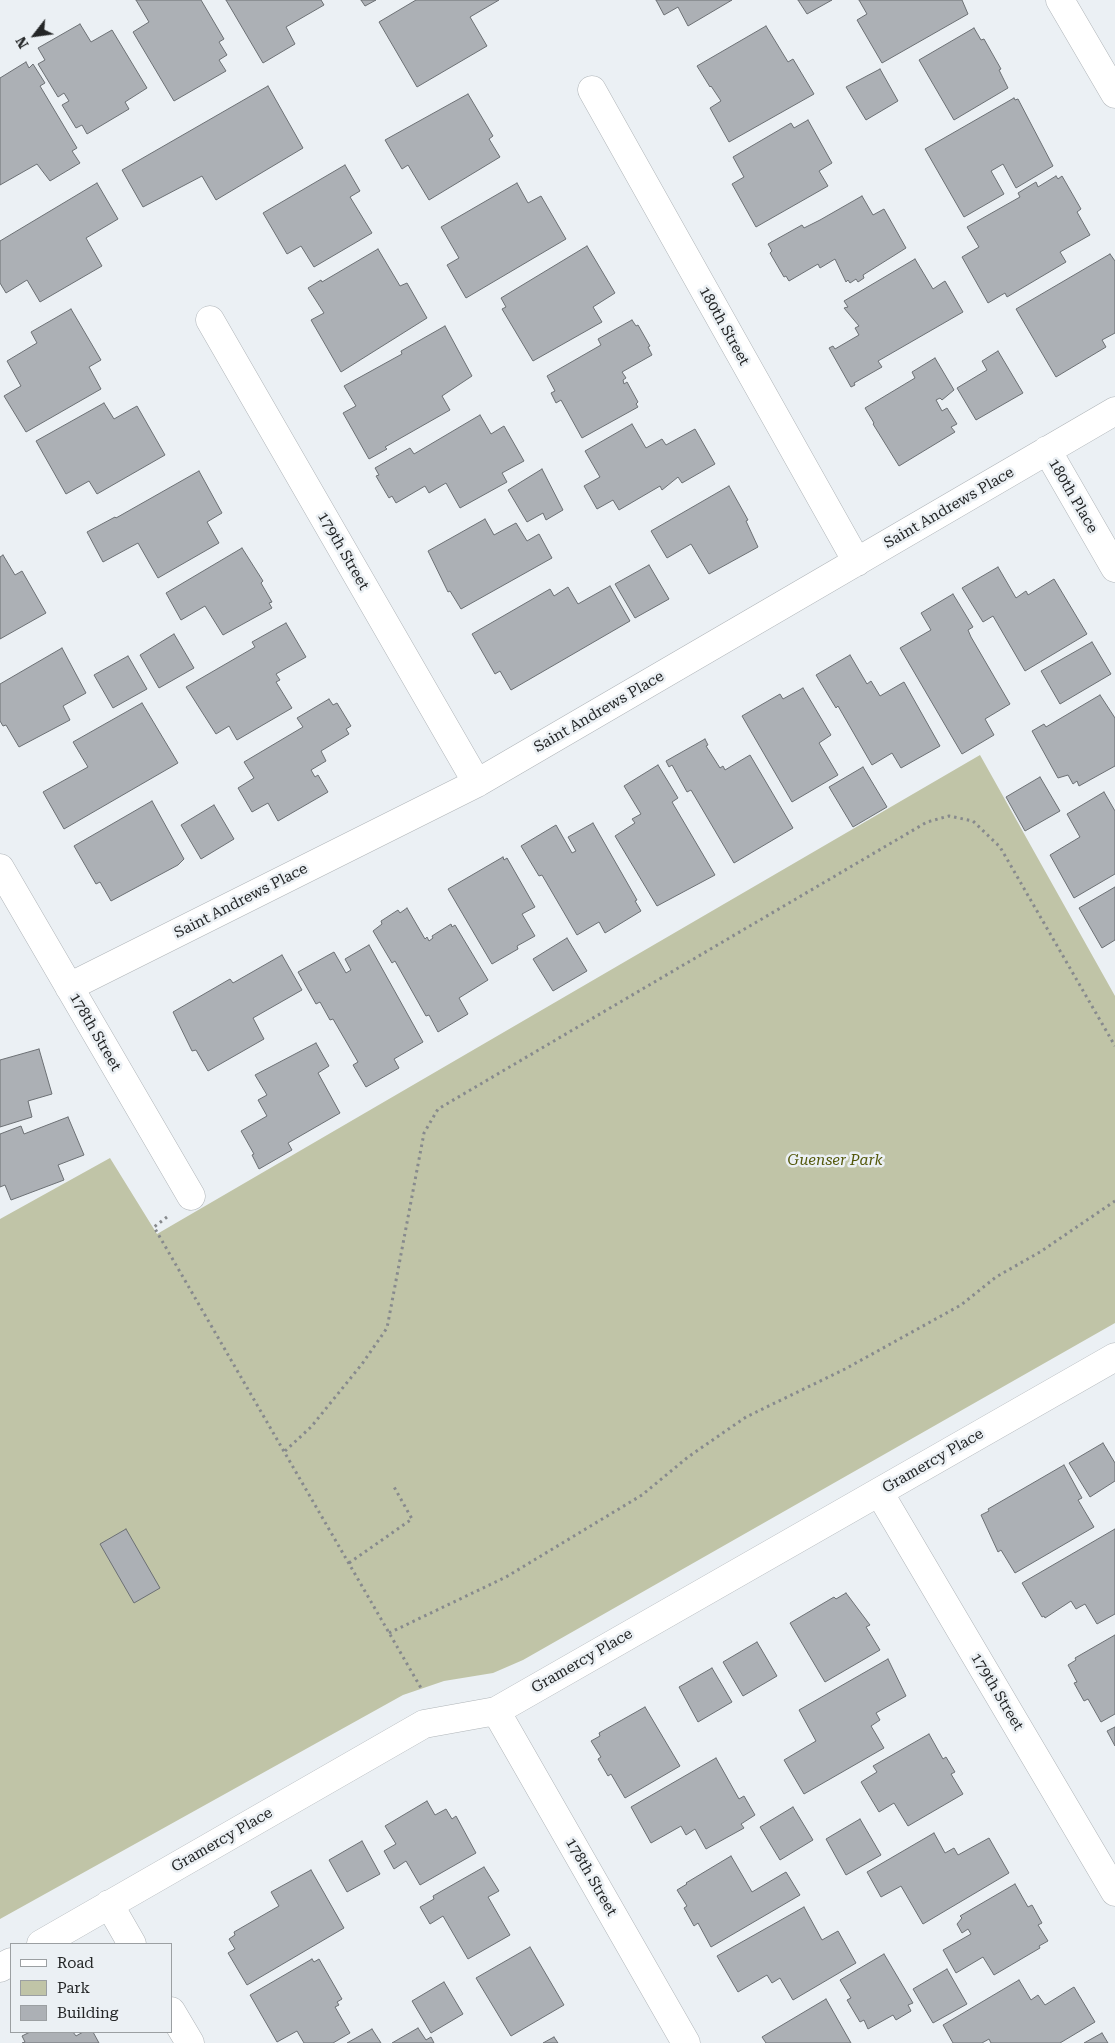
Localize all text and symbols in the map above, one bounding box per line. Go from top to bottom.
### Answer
north arrow [10,10,60,60]
text: N [12,34,32,51]
street label: 180th Street [695,283,753,369]
street label: 180th Place [1044,456,1102,536]
street label: Saint Andrews Place [881,463,1017,553]
street label: 179th Street [313,509,373,593]
street label: Saint Andrews Place [531,667,667,757]
street label: Saint Andrews Place [171,860,311,942]
street label: 178th Street [65,990,125,1074]
park label: Guenser Park [787,1152,883,1170]
street label: Gramercy Place [879,1425,987,1497]
street label: Gramercy Place [528,1625,636,1697]
street label: 179th Street [967,1650,1027,1734]
street label: Gramercy Place [168,1804,276,1876]
street label: 178th Street [561,1835,621,1919]
legend [10,1943,172,2033]
text: Road [57,1954,94,1972]
text: Park [57,1979,90,1997]
text: Building [57,2004,118,2022]

